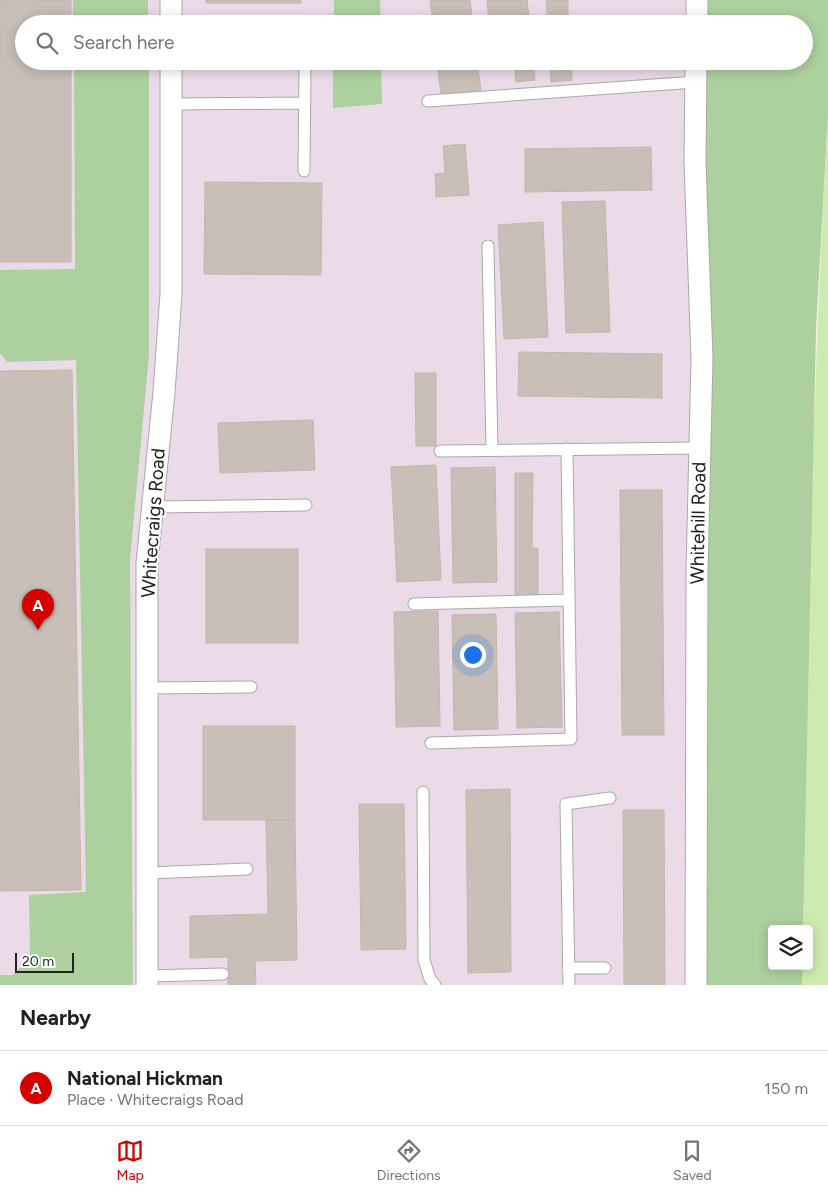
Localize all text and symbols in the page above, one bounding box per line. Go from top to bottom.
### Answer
search box [15,15,813,70]
icon: search [33,29,61,57]
text: Search here [73,31,175,54]
street label: Whitecraigs Road [136,447,170,599]
street label: Whitehill Road [685,462,711,584]
pin: A [22,589,54,630]
your location [460,642,486,668]
map controls [768,925,813,970]
button: layers [768,925,813,970]
scale bar [15,950,74,973]
text: 20 m [22,953,54,970]
text: Nearby [20,1005,91,1030]
text: National Hickman [67,1067,223,1090]
text: A [30,1079,42,1098]
text: 150 m [764,1079,808,1098]
text: Place · Whitecraigs Road [67,1090,244,1109]
tab: Map [116,1137,144,1184]
tab: Directions [377,1137,441,1184]
tab: Saved [673,1137,712,1184]

